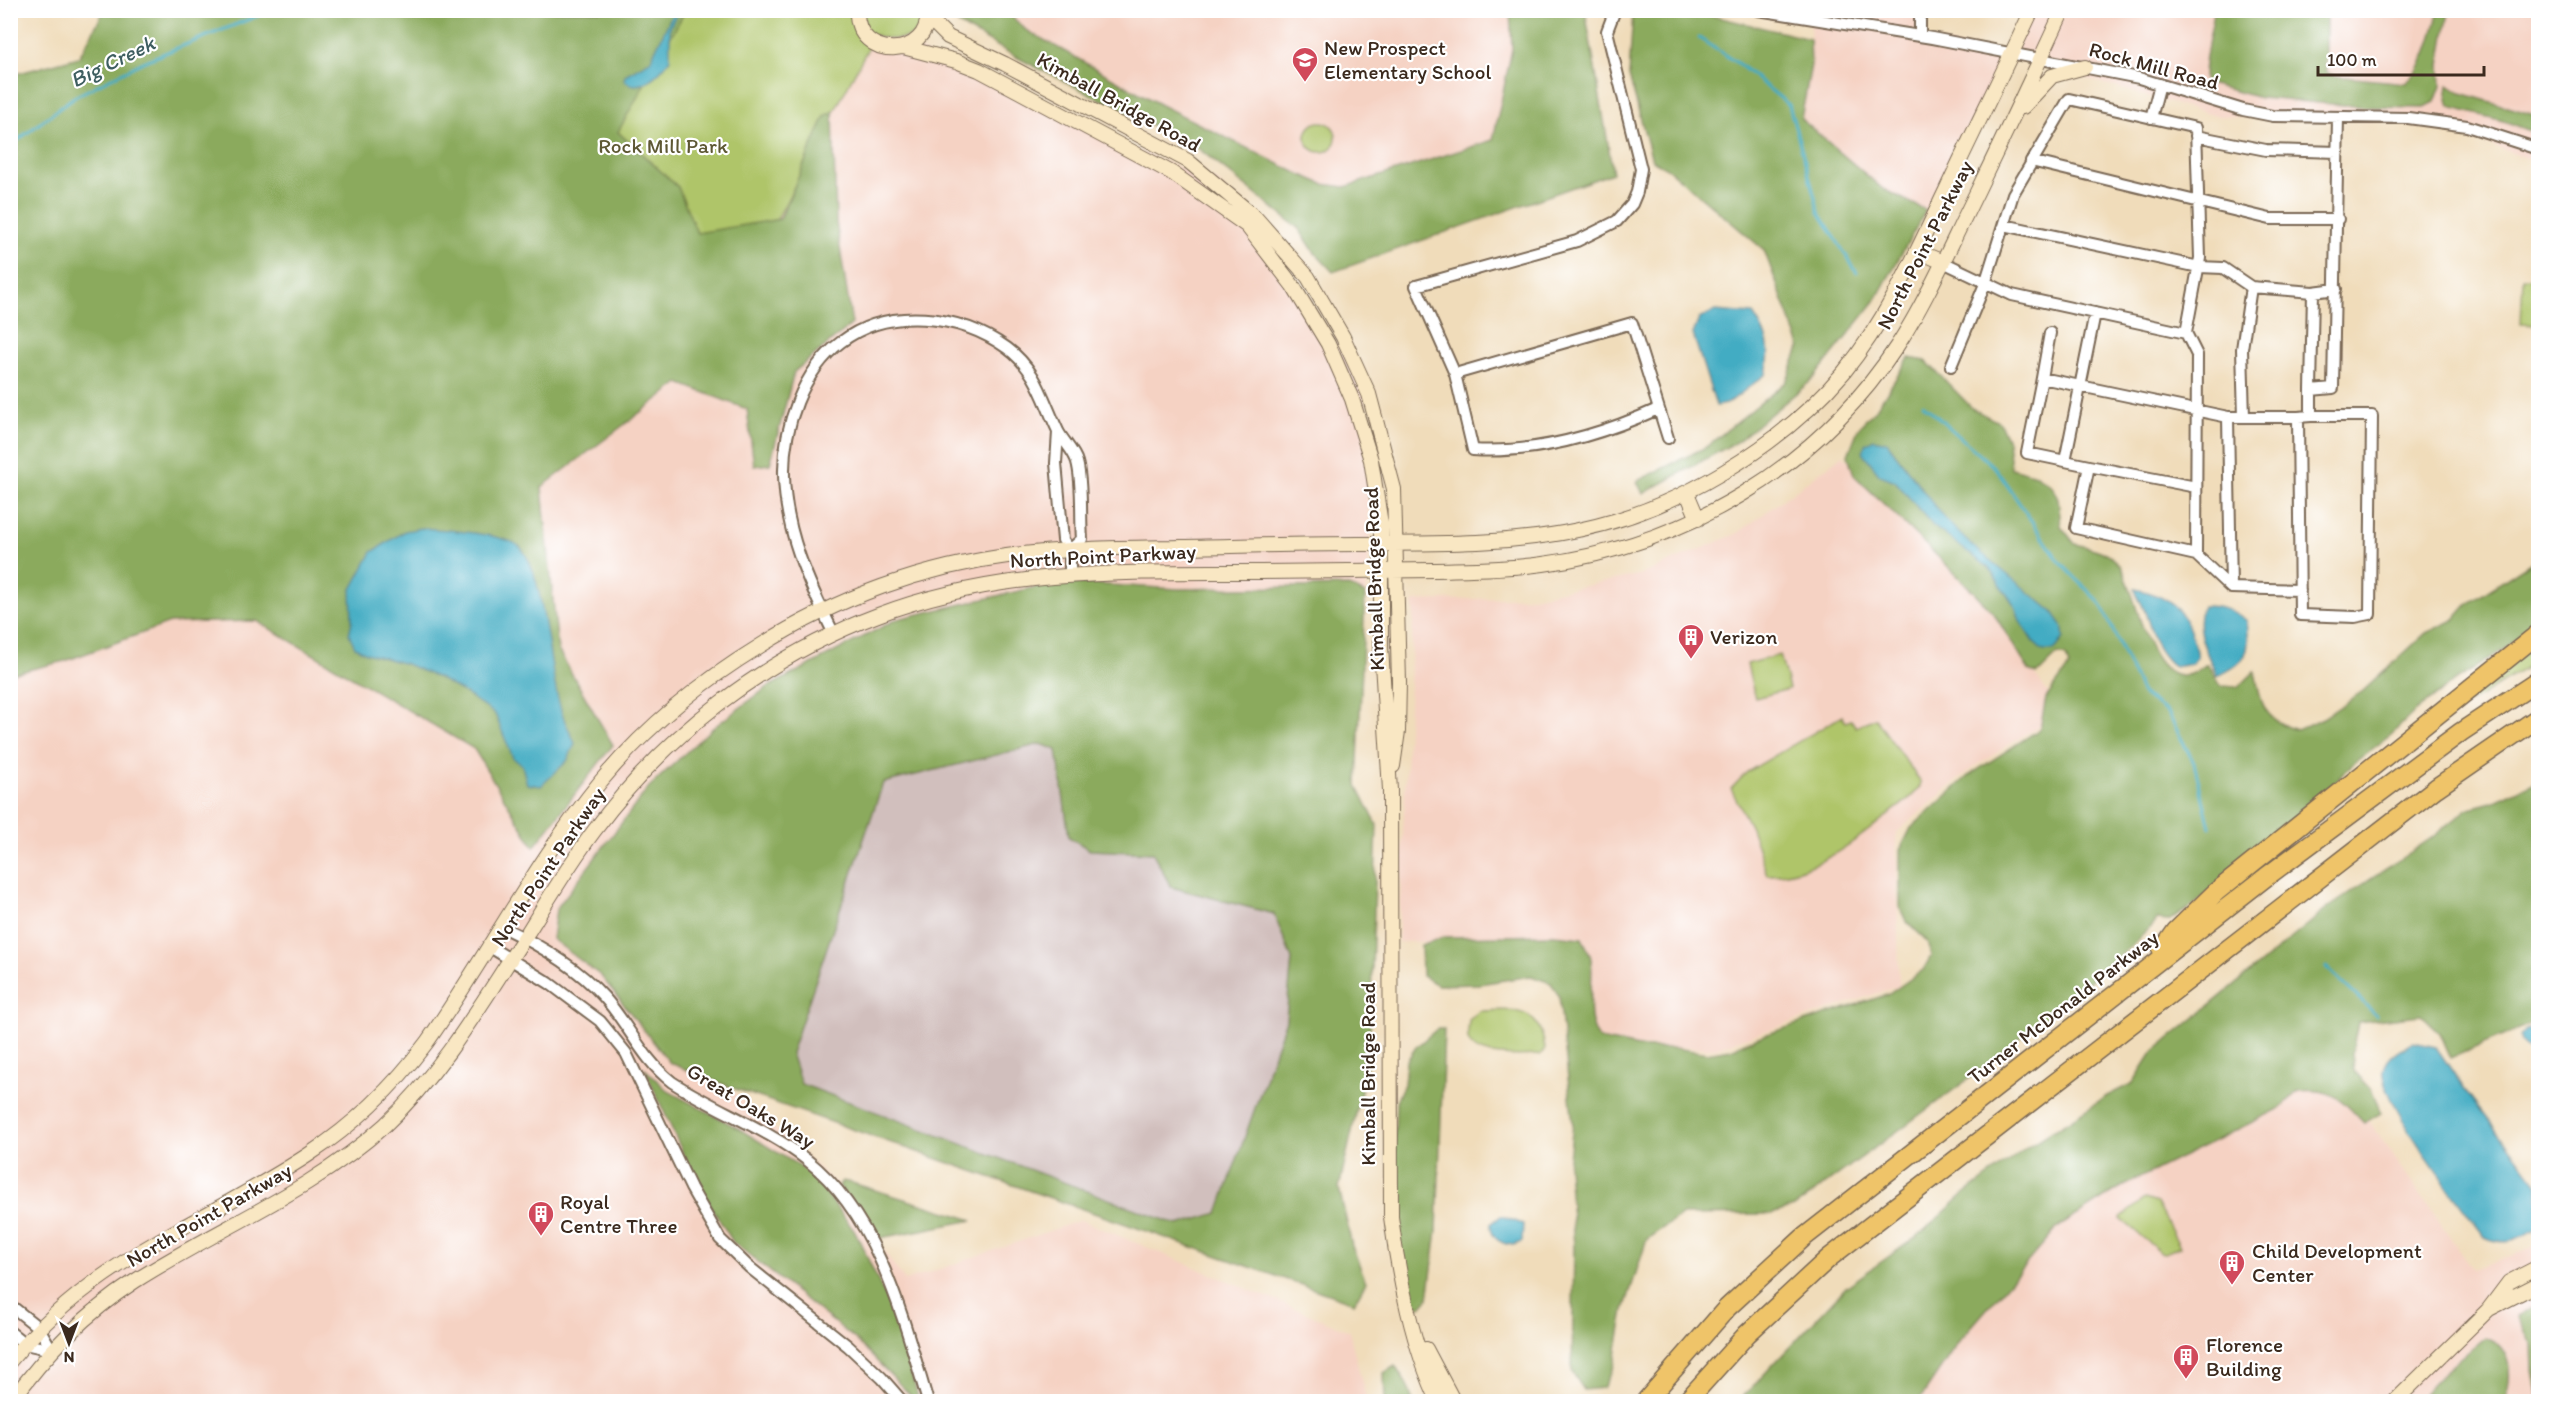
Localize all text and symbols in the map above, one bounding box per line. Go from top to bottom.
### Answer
water label: Big Creek [65,29,160,94]
place label: New Prospect Elementary School [1324,35,1492,84]
street label: Rock Mill Road [2087,36,2222,95]
scale bar [2318,39,2484,77]
school or university icon: New Prospect Elementary School [1290,45,1320,83]
street label: Kimball Bridge Road [1033,46,1206,157]
text: 100 m [2327,49,2377,71]
park label: Rock Mill Park [598,133,728,158]
street label: North Point Parkway [1871,156,1978,334]
street label: Kimball Bridge Road [1358,487,1389,671]
street label: North Point Parkway [1009,538,1197,573]
building icon: Verizon [1676,622,1706,660]
place label: Verizon [1710,624,1777,649]
street label: North Point Parkway [485,782,610,951]
street label: Turner McDonald Parkway [1962,924,2163,1089]
street label: Kimball Bridge Road [1355,982,1380,1166]
street label: Great Oaks Way [683,1058,820,1154]
street label: North Point Parkway [122,1157,296,1272]
place label: Royal Centre Three [560,1189,677,1238]
building icon: Royal Centre Three [526,1199,556,1237]
place label: Child Development Center [2252,1238,2422,1287]
building icon: Child Development Center [2217,1248,2247,1286]
north arrow [39,1313,99,1373]
place label: Florence Building [2206,1332,2283,1381]
building icon: Florence Building [2171,1342,2201,1380]
text: N [64,1348,74,1367]

